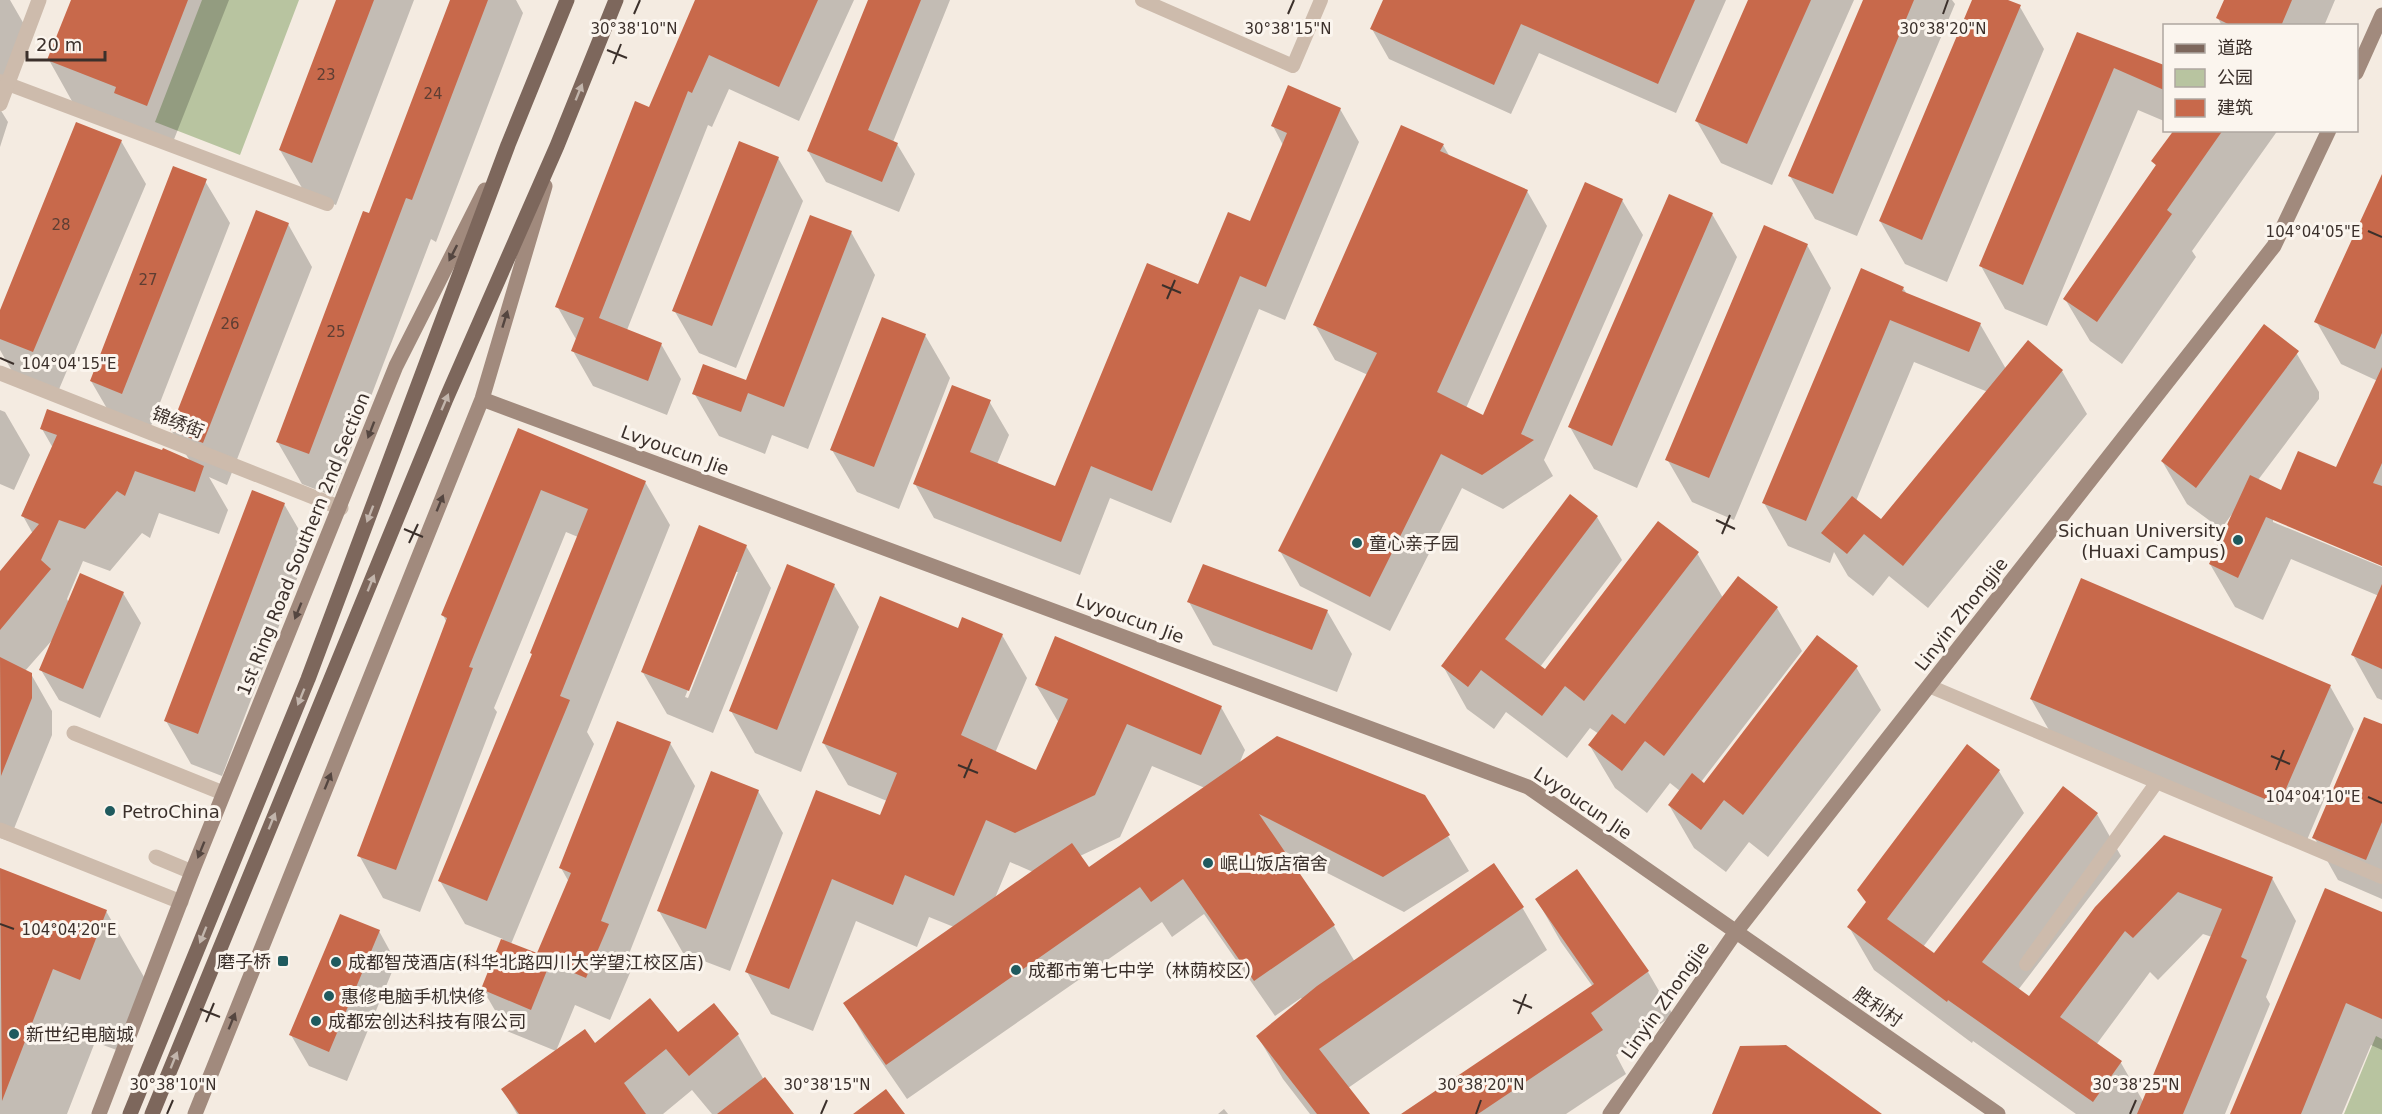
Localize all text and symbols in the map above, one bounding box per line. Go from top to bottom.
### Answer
text: 30°38'10"N [590,20,678,38]
text: 30°38'15"N [1244,20,1332,38]
text: 30°38'20"N [1899,20,1987,38]
scale bar [27,24,105,62]
legend [2163,24,2358,132]
text: 20 m [36,34,82,55]
text: 道路 [2217,37,2253,58]
house number: 23 [316,66,336,84]
text: 公园 [2217,67,2253,88]
one-way arrow [575,83,584,101]
house number: 24 [423,85,443,103]
text: 建筑 [2217,97,2253,118]
house number: 28 [51,216,71,234]
text: 104°04'05"E [2266,223,2360,241]
one-way arrow [449,245,458,262]
house number: 27 [138,271,158,289]
one-way arrow [501,310,510,328]
house number: 26 [220,315,240,333]
house number: 25 [326,323,346,341]
text: 104°04'15"E [22,355,116,373]
street label: 1st Ring Road Southern 2nd Section [232,389,374,699]
one-way arrow [440,393,450,411]
street label: 锦绣街 [149,402,207,442]
one-way arrow [366,421,375,439]
street label: Lvyoucun Jie [618,421,732,479]
one-way arrow [436,494,445,512]
one-way arrow [364,505,374,523]
place label: Sichuan University (Huaxi Campus) [2058,520,2226,562]
place label: 童心亲子园 [1369,533,1459,554]
marker: Sichuan University (Huaxi Campus) [2231,533,2245,547]
marker: 童心亲子园 [1350,536,1364,550]
street label: Linyin Zhongjie [1910,553,2012,675]
one-way arrow [366,573,376,591]
street label: Lvyoucun Jie [1073,589,1187,647]
one-way arrow [293,602,303,620]
one-way arrow [296,688,306,706]
street label: Lvyoucun Jie [1530,763,1636,843]
one-way arrow [323,772,333,790]
text: 104°04'10"E [2266,788,2360,806]
place label: PetroChina [122,801,220,822]
marker: PetroChina [103,804,117,818]
one-way arrow [267,812,277,830]
one-way arrow [196,841,206,859]
place label: 岷山饭店宿舍 [1220,853,1328,874]
marker: 岷山饭店宿舍 [1201,856,1215,870]
text: 104°04'20"E [22,921,116,939]
one-way arrow [198,927,208,945]
street label: Linyin Zhongjie [1617,938,1713,1062]
place label: 磨子桥 [217,951,271,972]
place label: 成都智茂酒店(科华北路四川大学望江校区店) [348,952,704,973]
marker: 磨子桥 [276,954,290,968]
marker: 成都智茂酒店(科华北路四川大学望江校区店) [329,955,343,969]
place label: 成都市第七中学（林荫校区） [1028,960,1262,981]
marker: 成都市第七中学（林荫校区） [1009,963,1023,977]
street label: 胜利村 [1850,983,1906,1031]
place label: 惠修电脑手机快修 [341,986,485,1007]
marker: 惠修电脑手机快修 [322,989,336,1003]
one-way arrow [227,1011,237,1029]
place label: 成都宏创达科技有限公司 [328,1011,526,1032]
marker: 成都宏创达科技有限公司 [309,1014,323,1028]
place label: 新世纪电脑城 [26,1024,134,1045]
marker: 新世纪电脑城 [7,1027,21,1041]
one-way arrow [170,1051,179,1069]
text: 30°38'10"N [129,1076,217,1094]
text: 30°38'15"N [783,1076,871,1094]
text: 30°38'20"N [1437,1076,1525,1094]
text: 30°38'25"N [2092,1076,2180,1094]

